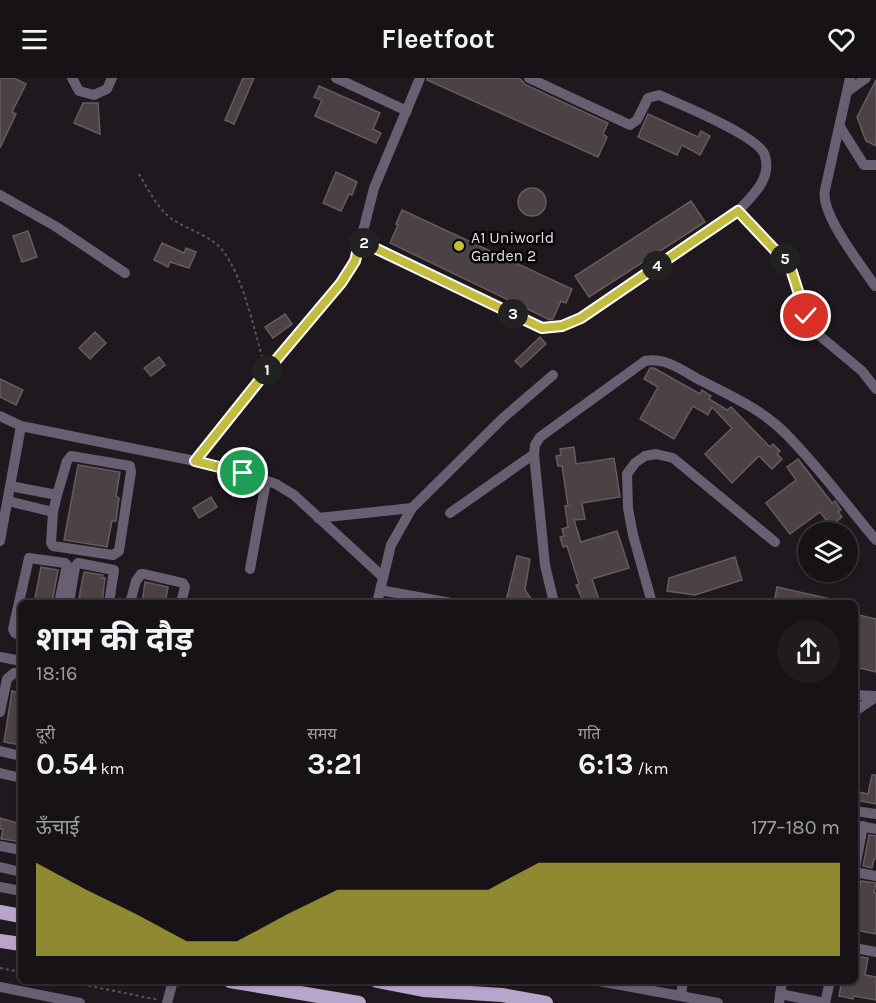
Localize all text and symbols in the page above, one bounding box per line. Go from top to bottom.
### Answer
icon: menu [18,23,51,56]
text: Fleetfoot [381,23,495,55]
icon: heart [825,23,858,56]
pin: 2 [349,228,379,258]
place label: A1 Uniworld Garden 2 [471,228,554,265]
text: 2 [359,233,369,252]
marker: A1 Uniworld Garden 2 [452,239,466,253]
pin: 5 [770,244,800,274]
text: 5 [780,249,790,268]
pin: 4 [642,251,672,281]
text: 4 [652,256,662,275]
pin [780,290,831,341]
pin: 3 [498,299,528,329]
icon: check [789,299,822,332]
text: 3 [508,304,518,323]
pin: 1 [252,355,282,385]
text: 1 [264,360,270,379]
pin [217,447,268,498]
icon: arrive [226,456,259,489]
map controls [798,522,858,582]
button: layers [798,522,858,582]
text: शाम की दौड़ [36,620,193,658]
button: share [777,620,840,683]
text: 18:16 [36,662,78,685]
text: दूरी [36,724,55,743]
text: समय [307,724,337,743]
text: गति [578,724,600,743]
text: 0.54 [36,746,97,782]
text: 3:21 [307,746,363,782]
text: 6:13 [578,746,634,782]
text: km [97,759,125,778]
text: /km [634,759,668,778]
text: ऊँचाई [36,816,79,839]
text: 177–180 m [751,816,840,839]

